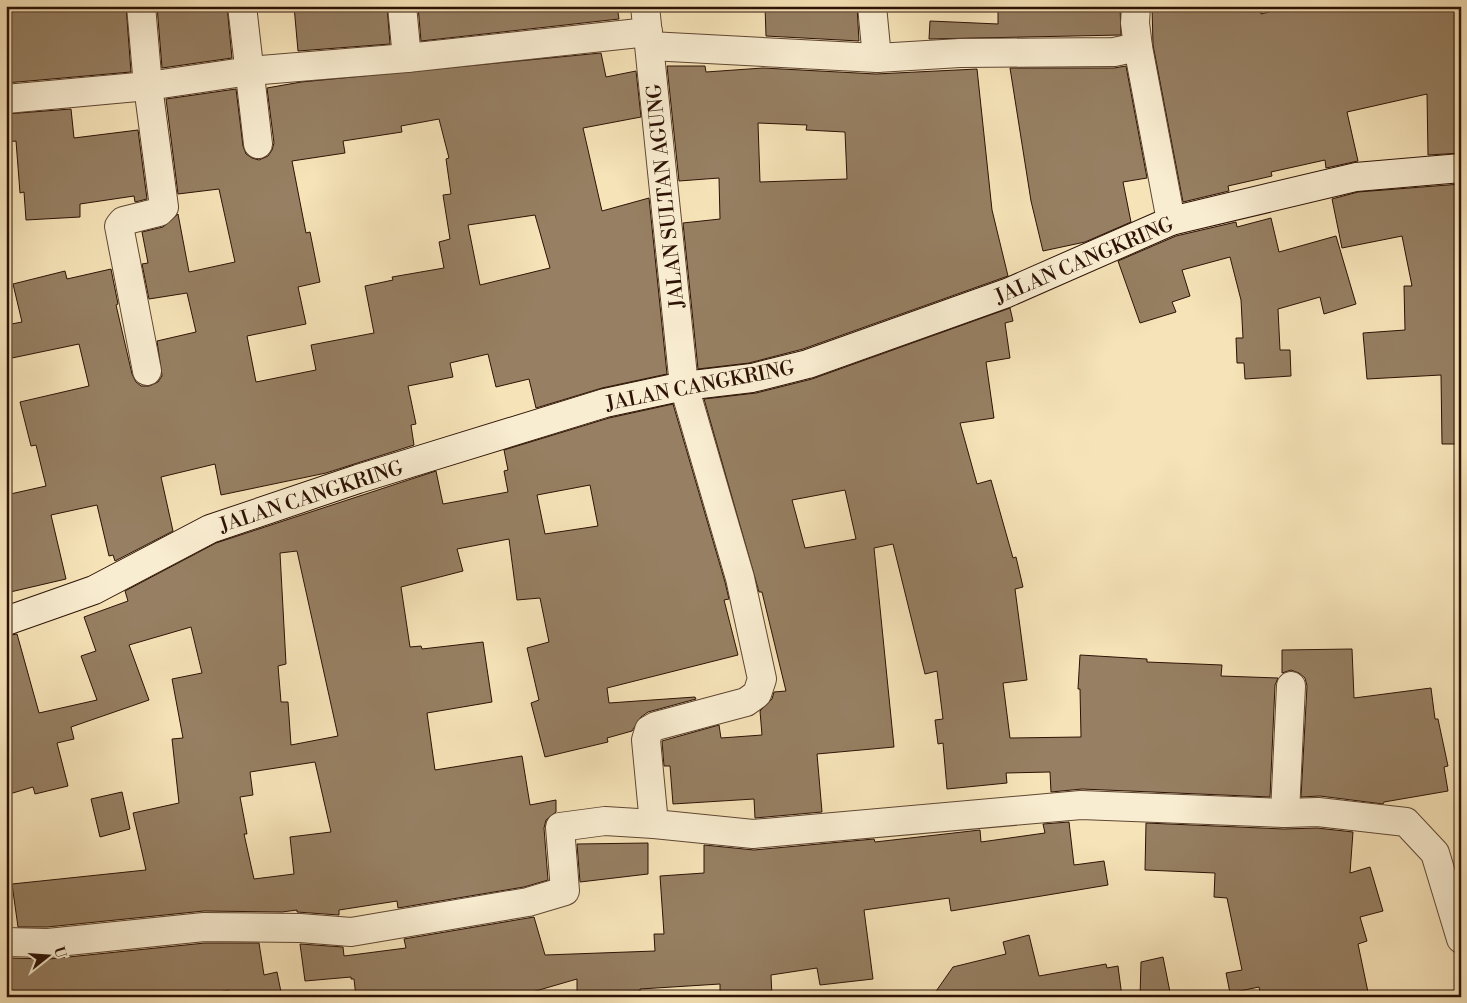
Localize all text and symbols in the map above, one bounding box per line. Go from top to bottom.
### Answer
street label: JALAN SULTAN AGUNG [642,82,691,310]
street label: JALAN CANGKRING [991,212,1178,311]
street label: JALAN CANGKRING [603,356,797,417]
street label: JALAN CANGKRING [216,456,407,539]
north arrow [22,930,72,980]
text: U [49,945,70,960]

